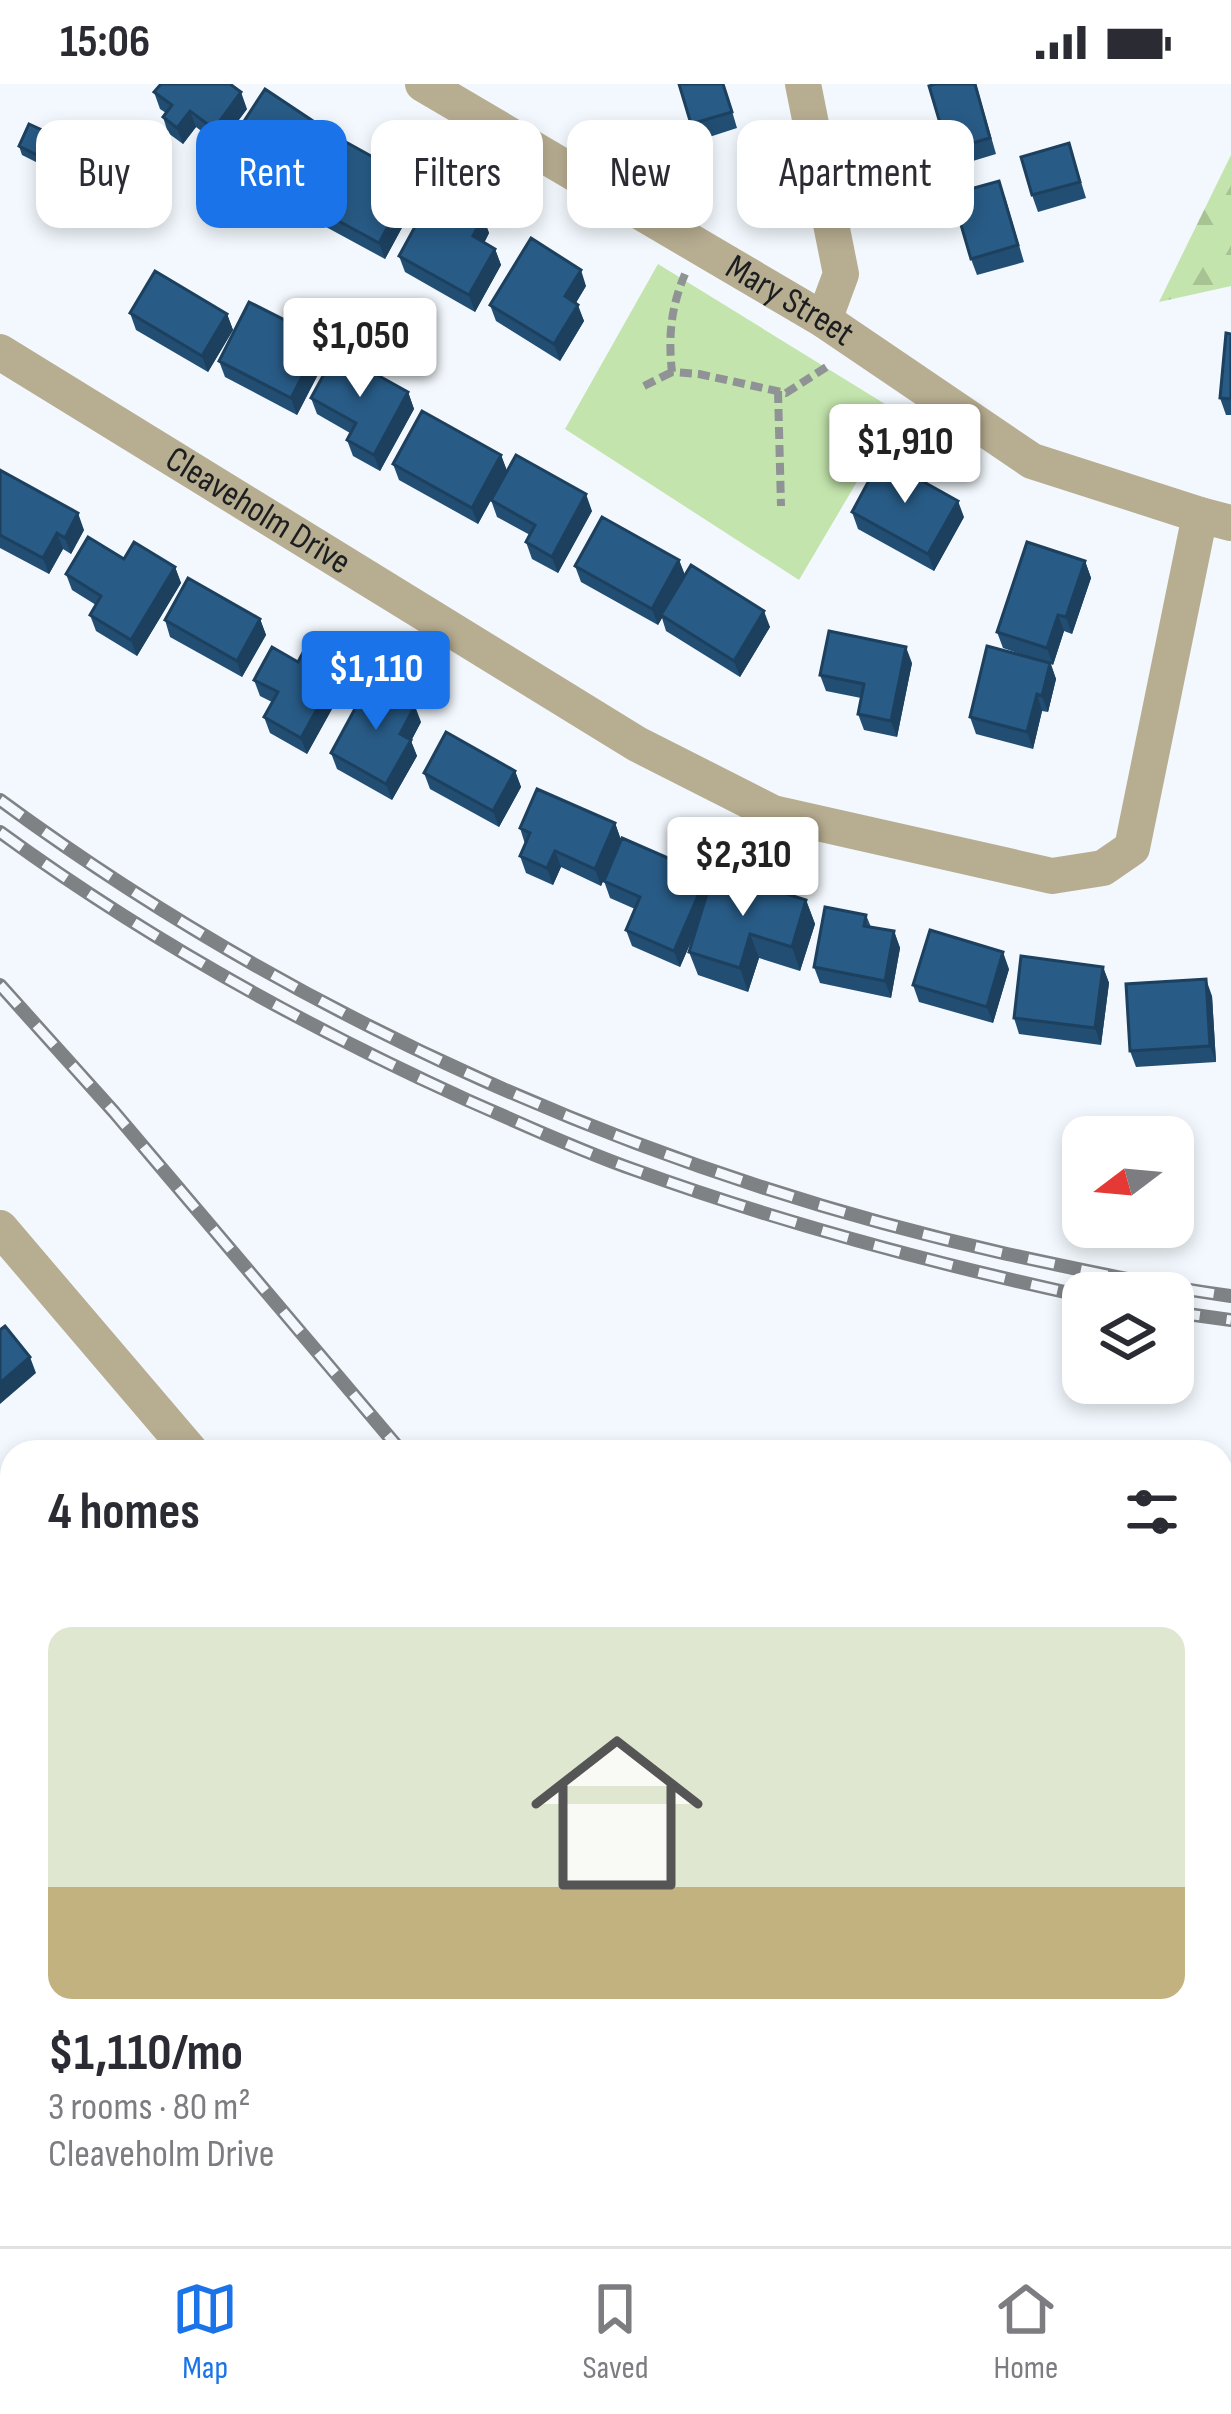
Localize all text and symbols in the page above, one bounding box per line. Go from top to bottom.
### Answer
text: 15:06 [60,15,150,70]
chip: Buy [36,120,172,228]
chip: Rent [196,120,347,228]
chip: Filters [371,120,543,228]
chip: New [567,120,713,228]
chip: Apartment [737,120,974,228]
street label: Mary Street [718,246,862,355]
pin: $1,050 [262,298,458,400]
text: $1,050 [310,313,410,360]
pin: $1,910 [807,404,1003,506]
text: $1,910 [856,419,954,466]
street label: Cleaveholm Drive [158,438,358,584]
pin: $1,110 [278,631,474,733]
text: $1,110 [329,646,423,693]
pin: $2,310 [645,817,841,919]
text: $2,310 [694,832,792,879]
north arrow [1062,1116,1194,1248]
map controls [1062,1116,1194,1404]
button: layers [1062,1272,1194,1404]
icon: filters [1119,1479,1185,1545]
text: 4 homes [48,1482,200,1543]
icon: home [509,1705,725,1921]
text: $1,110/mo [48,2023,243,2084]
text: 3 rooms · 80 m² [48,2084,251,2131]
text: Cleaveholm Drive [48,2131,275,2178]
tab: Map [172,2276,238,2388]
tab: Saved [582,2276,649,2388]
tab: Home [993,2276,1059,2388]

